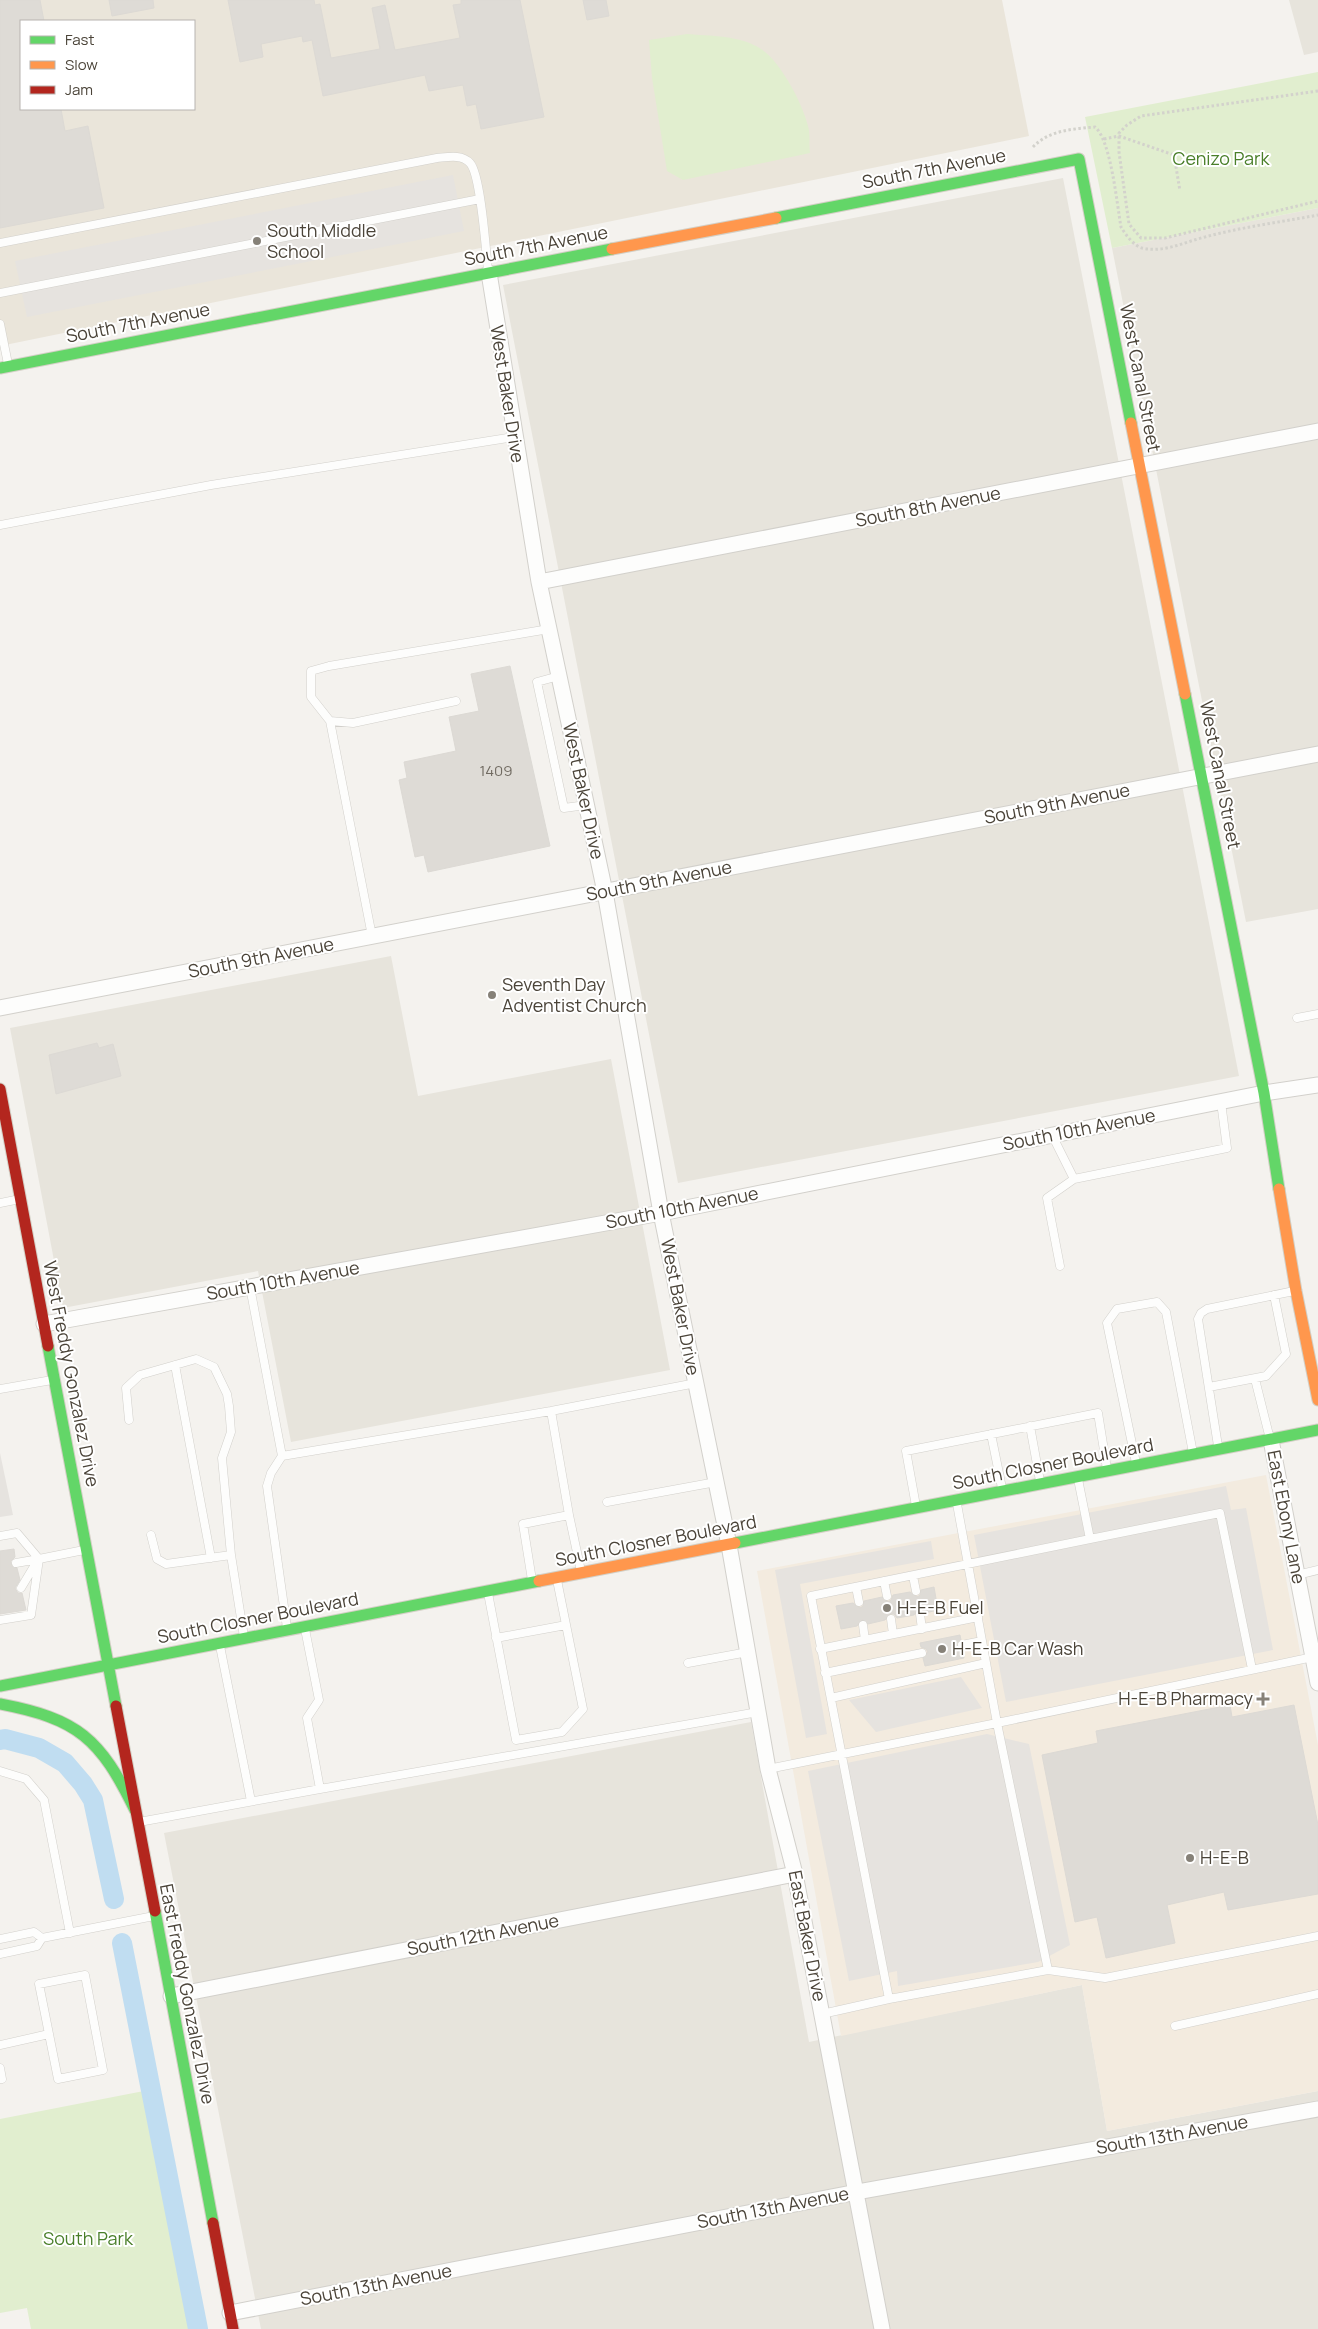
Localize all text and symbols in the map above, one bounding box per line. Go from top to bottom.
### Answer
legend [20,20,195,110]
text: Fast [65,29,94,50]
text: Slow [65,54,98,75]
text: Jam [65,79,93,100]
street label: South 7th Avenue [860,142,1008,194]
park label: Cenizo Park [1173,146,1271,170]
place label: South Middle School [267,218,376,263]
street label: South 7th Avenue [462,219,610,271]
marker: South Middle School [251,235,263,247]
street label: South 7th Avenue [64,296,212,348]
street label: West Canal Street [1115,302,1167,454]
street label: West Baker Drive [485,323,531,464]
street label: South 8th Avenue [853,480,1003,532]
street label: West Canal Street [1195,699,1247,851]
street label: West Baker Drive [558,720,610,861]
house number: 1409 [479,760,513,781]
street label: South 9th Avenue [982,777,1132,829]
street label: South 9th Avenue [584,854,734,906]
street label: South 9th Avenue [186,931,336,983]
place label: Seventh Day Adventist Church [502,972,647,1017]
marker: Seventh Day Adventist Church [486,989,498,1001]
street label: South 10th Avenue [1000,1102,1157,1156]
street label: South 10th Avenue [603,1180,760,1234]
street label: West Baker Drive [656,1236,706,1377]
street label: South 10th Avenue [204,1255,361,1305]
street label: West Freddy Gonzalez Drive [38,1259,106,1489]
street label: South Closner Boulevard [950,1432,1156,1494]
street label: East Ebony Lane [1262,1448,1312,1586]
street label: South Closner Boulevard [553,1509,759,1571]
street label: South Closner Boulevard [155,1586,361,1648]
place label: H-E-B Fuel [897,1595,984,1619]
marker: H-E-B Fuel [881,1602,893,1614]
place label: H-E-B Car Wash [952,1636,1083,1660]
marker: H-E-B Car Wash [936,1643,948,1655]
place label: H-E-B Pharmacy [1118,1686,1254,1710]
marker: H-E-B Pharmacy [1257,1693,1269,1705]
place label: H-E-B [1200,1845,1249,1869]
marker: H-E-B [1184,1852,1196,1864]
street label: East Baker Drive [784,1868,832,2003]
street label: East Freddy Gonzalez Drive [155,1882,221,2106]
street label: South 12th Avenue [405,1908,561,1961]
street label: South 13th Avenue [1094,2109,1250,2159]
street label: South 13th Avenue [695,2181,851,2233]
park label: South Park [43,2226,134,2250]
street label: South 13th Avenue [298,2258,454,2310]

